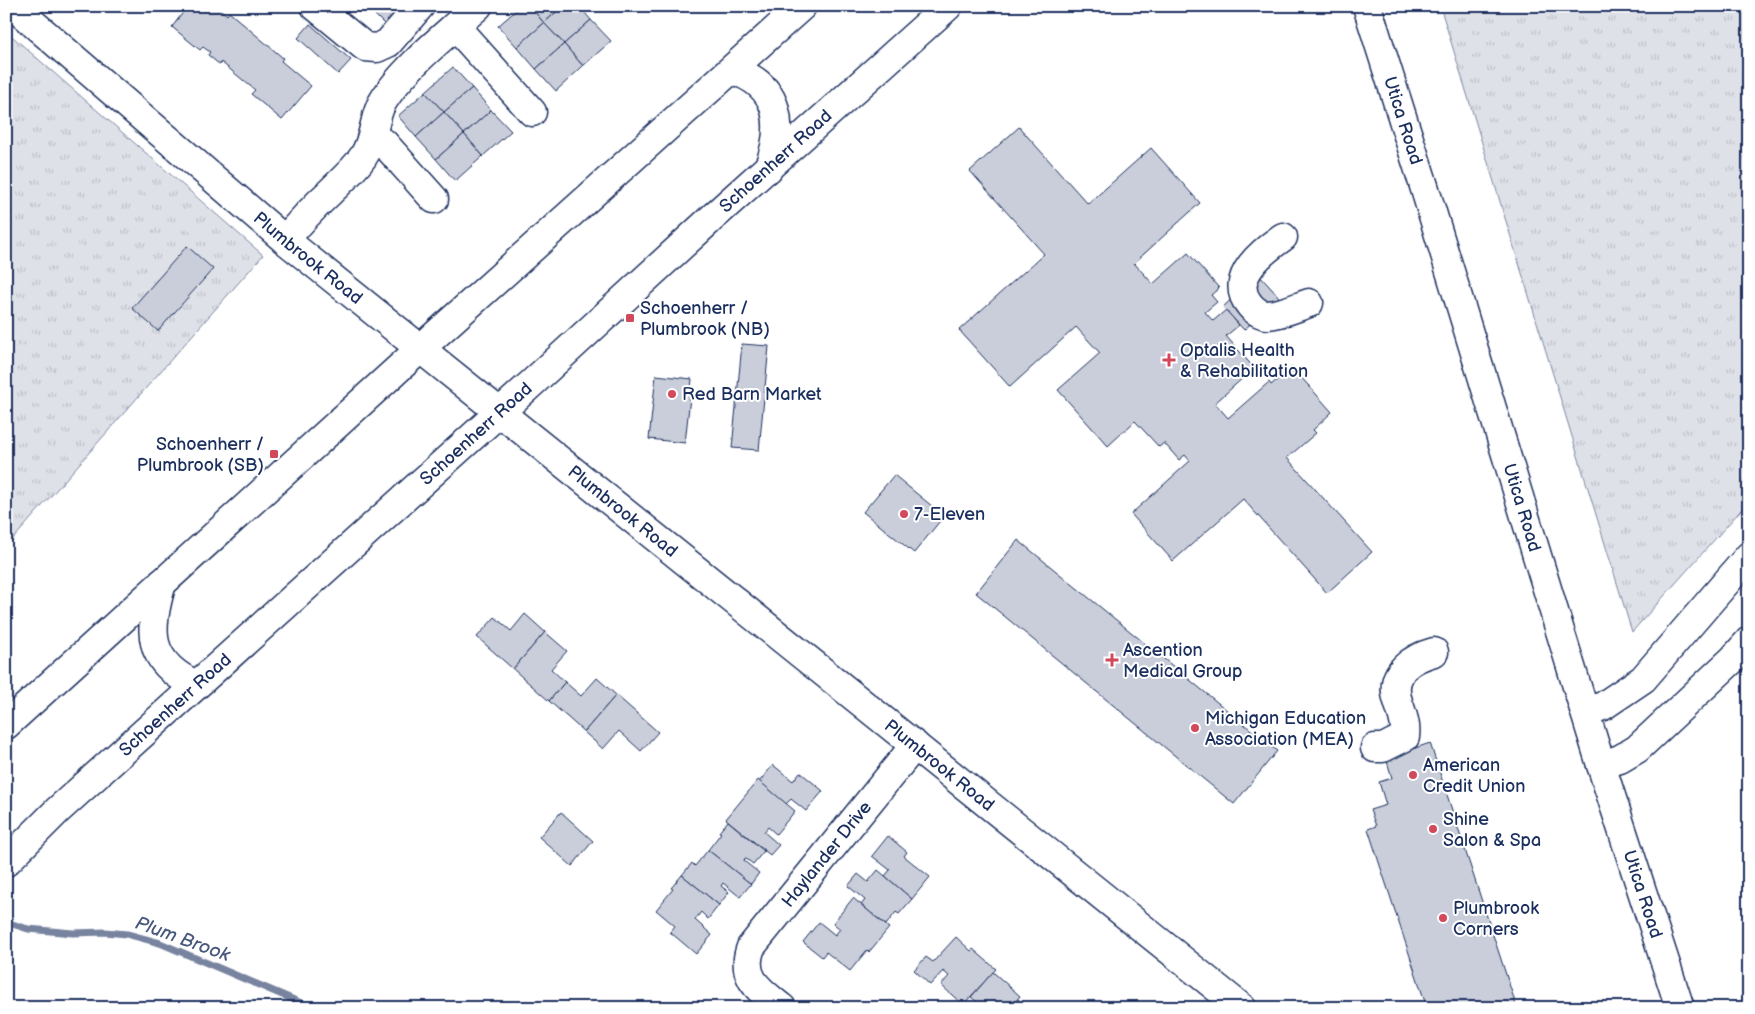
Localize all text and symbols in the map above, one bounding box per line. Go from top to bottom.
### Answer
street label: Utica Road [1379,74,1427,167]
street label: Schoenherr Road [715,106,836,217]
street label: Plumbrook Road [249,208,366,309]
place label: Schoenherr / Plumbrook (NB) [640,298,770,340]
marker: Schoenherr / Plumbrook (NB) [624,312,636,324]
place label: Optalis Health & Rehabilitation [1180,340,1308,382]
marker: Optalis Health & Rehabilitation [1162,353,1176,367]
street label: Schoenherr Road [416,378,537,490]
place label: Red Barn Market [682,384,822,405]
marker: Red Barn Market [666,388,678,400]
place label: Schoenherr / Plumbrook (SB) [137,434,264,476]
marker: Schoenherr / Plumbrook (SB) [268,448,280,460]
street label: Plumbrook Road [564,461,682,562]
street label: Utica Road [1498,461,1545,554]
place label: 7-Eleven [914,504,985,525]
marker: 7-Eleven [898,508,910,520]
place label: Ascention Medical Group [1123,640,1243,682]
street label: Schoenherr Road [115,649,236,761]
marker: Ascention Medical Group [1105,653,1119,667]
place label: Michigan Education Association (MEA) [1205,708,1366,750]
street label: Plumbrook Road [880,715,998,816]
marker: Michigan Education Association (MEA) [1189,722,1201,734]
place label: American Credit Union [1423,755,1525,797]
marker: American Credit Union [1407,769,1419,781]
street label: Haylander Drive [778,797,876,912]
place label: Shine Salon & Spa [1443,809,1541,851]
marker: Shine Salon & Spa [1427,823,1439,835]
street label: Utica Road [1618,848,1667,941]
place label: Plumbrook Corners [1453,898,1539,940]
water label: Plum Brook [132,912,234,967]
marker: Plumbrook Corners [1437,912,1449,924]

